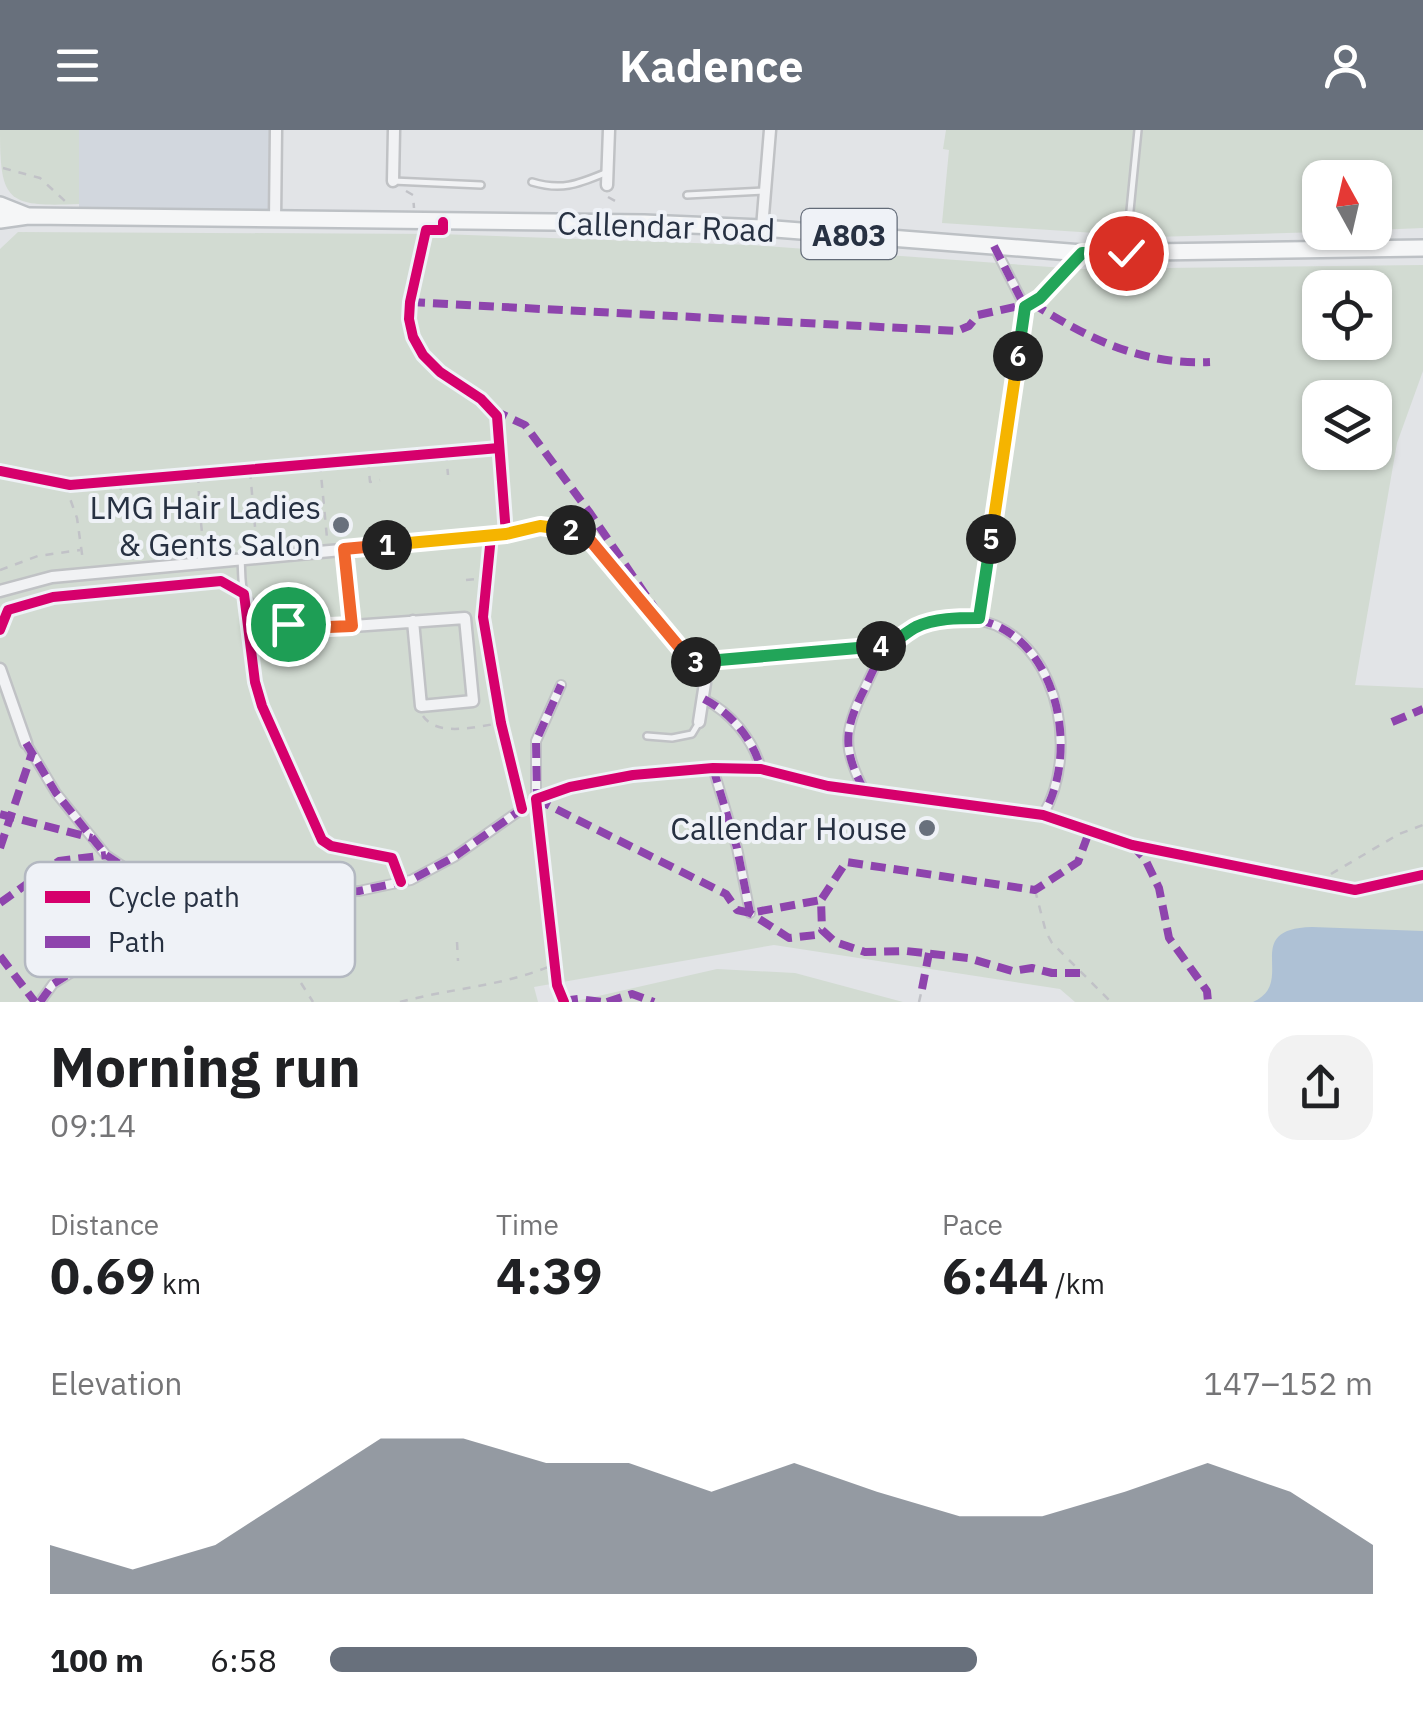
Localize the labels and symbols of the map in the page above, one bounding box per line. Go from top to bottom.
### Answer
north arrow [1302,160,1392,250]
street label: Callendar Road [556,201,776,251]
road number: A803 [802,209,896,259]
pin [1084,211,1169,296]
pin: 6 [993,331,1043,381]
place label: LMG Hair Ladies & Gents Salon [89,486,321,565]
pin: 2 [546,505,596,555]
marker: LMG Hair Ladies & Gents Salon [330,514,352,536]
pin: 5 [966,514,1016,564]
pin: 1 [362,520,412,570]
pin [246,582,331,667]
pin: 4 [856,621,906,671]
pin: 3 [671,637,721,687]
place label: Callendar House [670,807,907,849]
marker: Callendar House [916,817,938,839]
legend [25,862,355,977]
text: Cycle path [108,878,240,915]
text: Path [108,923,165,960]

